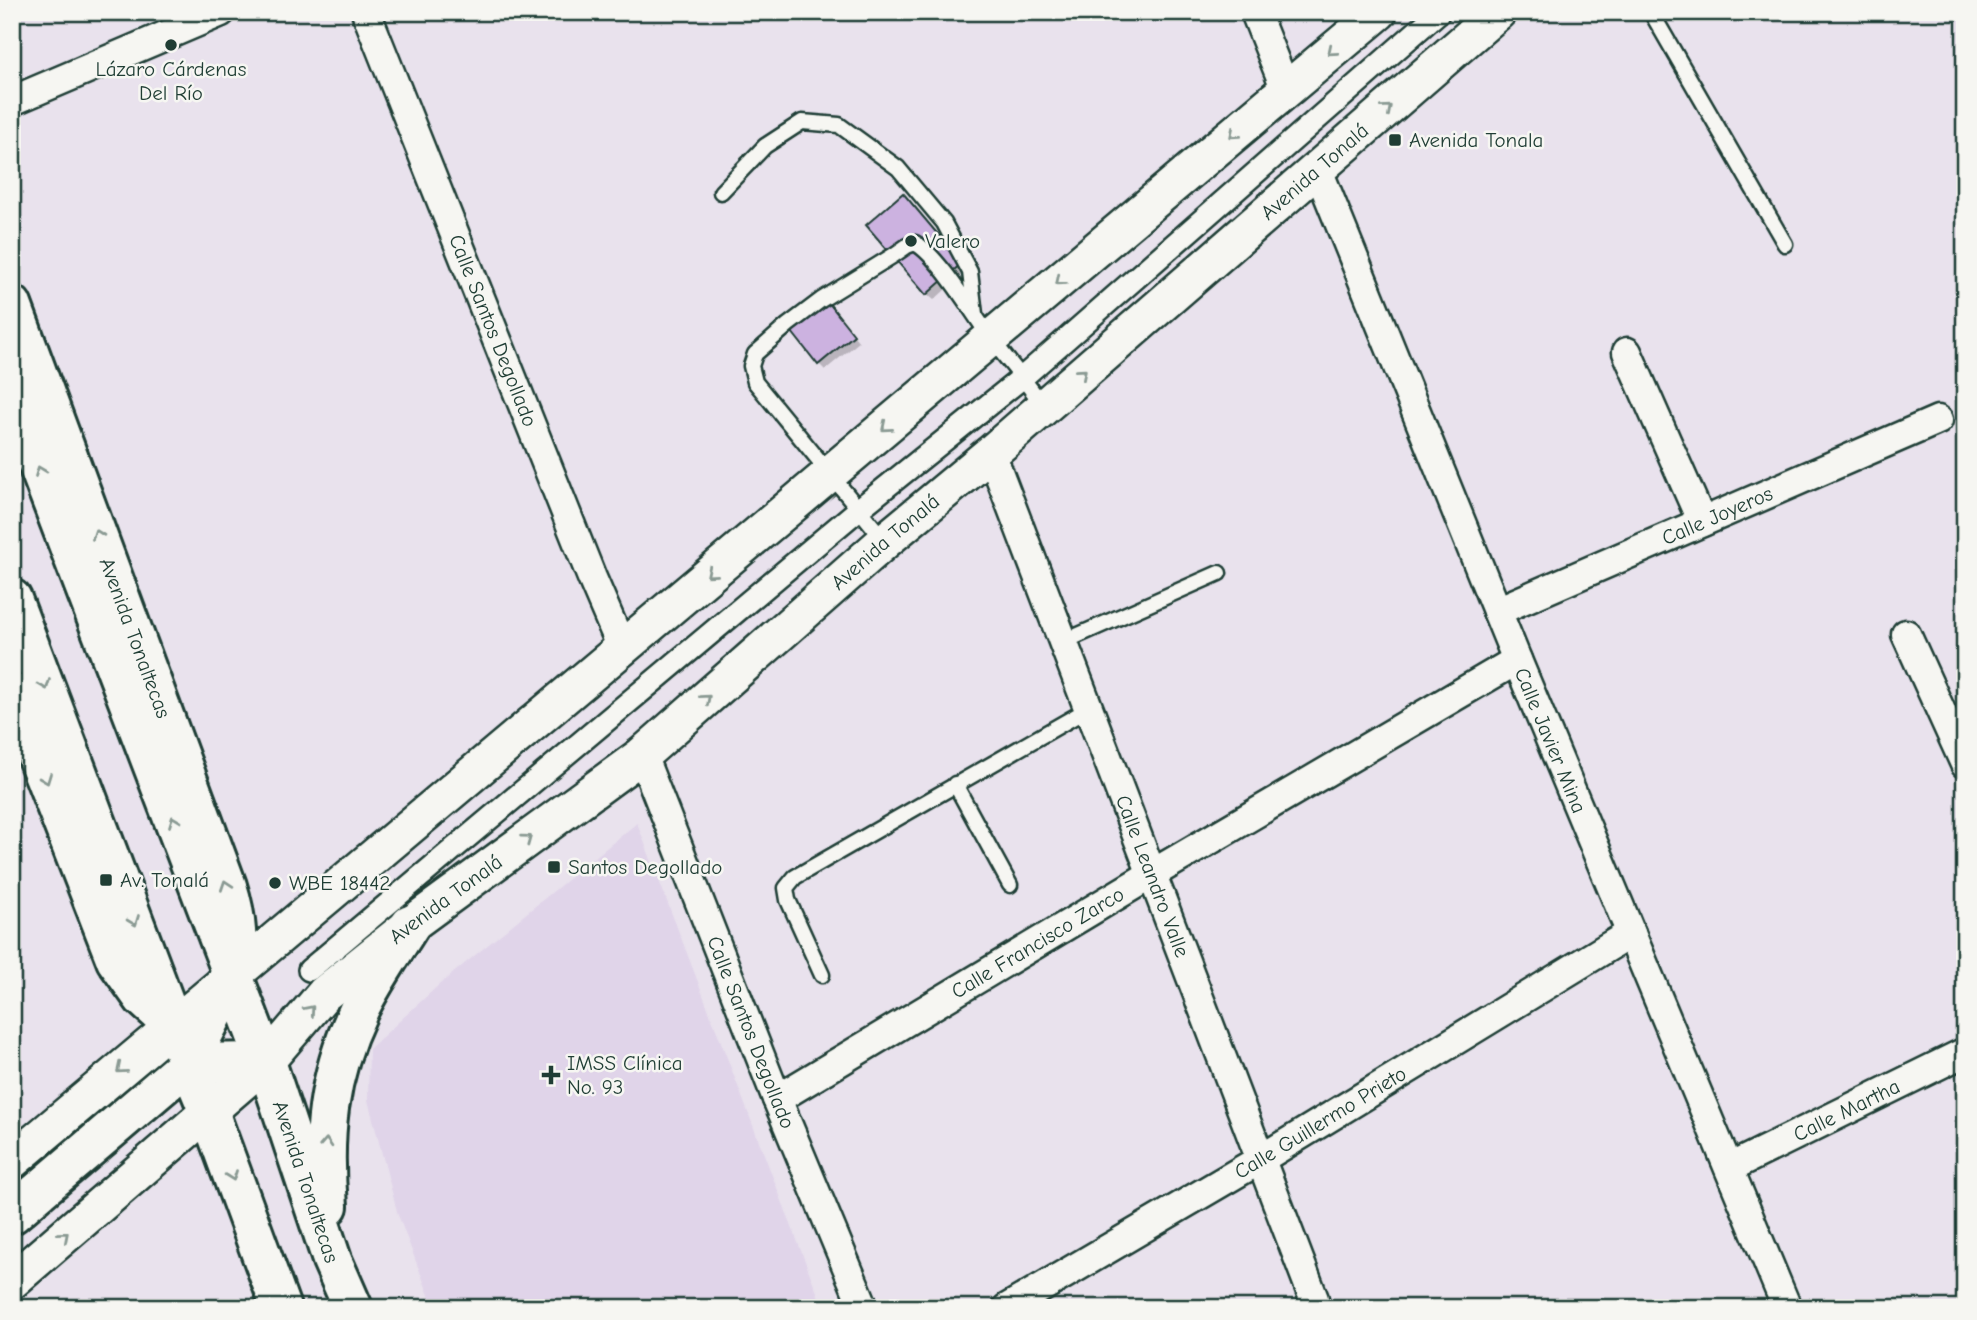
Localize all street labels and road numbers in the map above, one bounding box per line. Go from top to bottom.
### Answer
street label: Avenida Tonalá [1256,118,1373,225]
street label: Calle Santos Degollado [444,231,542,430]
street label: Calle Joyeros [1658,481,1776,550]
street label: Avenida Tonalá [826,489,944,595]
street label: Avenida Tonaltecas [95,554,176,722]
street label: Calle Javier Mina [1510,664,1591,817]
street label: Calle Leandro Valle [1111,792,1194,961]
street label: Avenida Tonalá [384,850,507,949]
street label: Calle Francisco Zarco [947,882,1128,1004]
street label: Calle Santos Degollado [702,933,800,1132]
street label: Calle Guillermo Prieto [1230,1061,1410,1184]
street label: Calle Martha [1789,1074,1904,1146]
street label: Avenida Tonaltecas [268,1098,344,1266]

